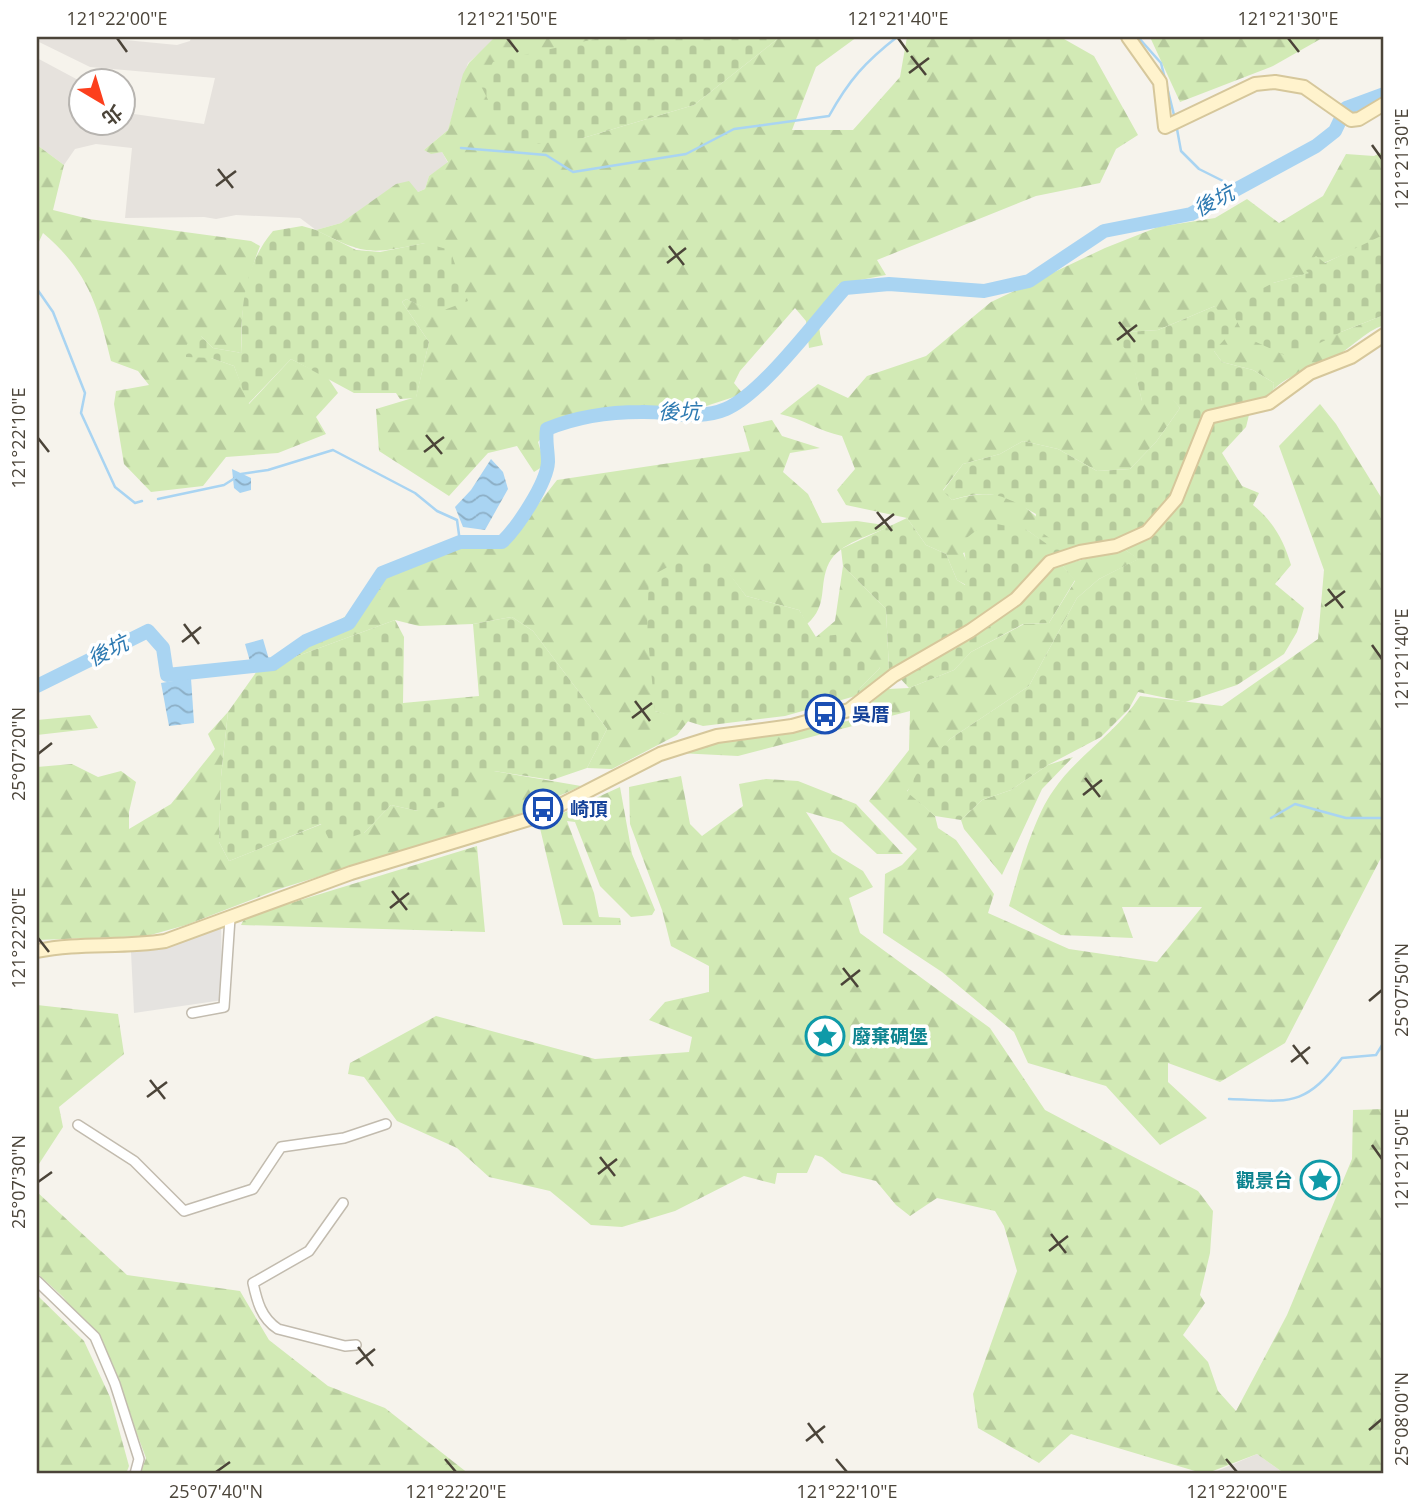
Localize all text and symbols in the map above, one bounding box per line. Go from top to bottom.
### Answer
text: 121°22'00"E [67,6,167,30]
text: 121°21'50"E [457,6,557,30]
text: 121°21'40"E [848,6,948,30]
text: 121°21'30"E [1238,6,1338,30]
north arrow [66,66,136,136]
text: 北 [97,99,128,131]
text: 121°21'30"E [1389,109,1413,209]
water label: 後坑 [1188,177,1241,222]
text: 121°22'10"E [6,388,30,488]
water label: 後坑 [658,397,703,425]
text: 121°21'40"E [1389,609,1413,709]
water label: 後坑 [83,627,135,672]
bus stop icon: 吳厝 [804,693,846,735]
place label: 吳厝 [852,701,890,727]
text: 25°07'20"N [6,707,30,801]
bus stop icon: 崎頂 [522,788,564,830]
place label: 崎頂 [570,796,608,822]
text: 121°22'20"E [6,888,30,988]
text: 25°07'50"N [1389,943,1413,1037]
place icon: 廢棄碉堡 [804,1015,846,1057]
place label: 廢棄碉堡 [852,1023,928,1049]
text: 121°21'50"E [1389,1109,1413,1209]
text: 25°07'30"N [6,1135,30,1229]
place icon: 觀景台 [1299,1159,1341,1201]
place label: 觀景台 [1236,1167,1293,1193]
text: 25°08'00"N [1389,1372,1413,1466]
text: 25°07'40"N [169,1479,263,1503]
text: 121°22'20"E [406,1479,506,1503]
text: 121°22'10"E [797,1479,897,1503]
text: 121°22'00"E [1187,1479,1287,1503]

